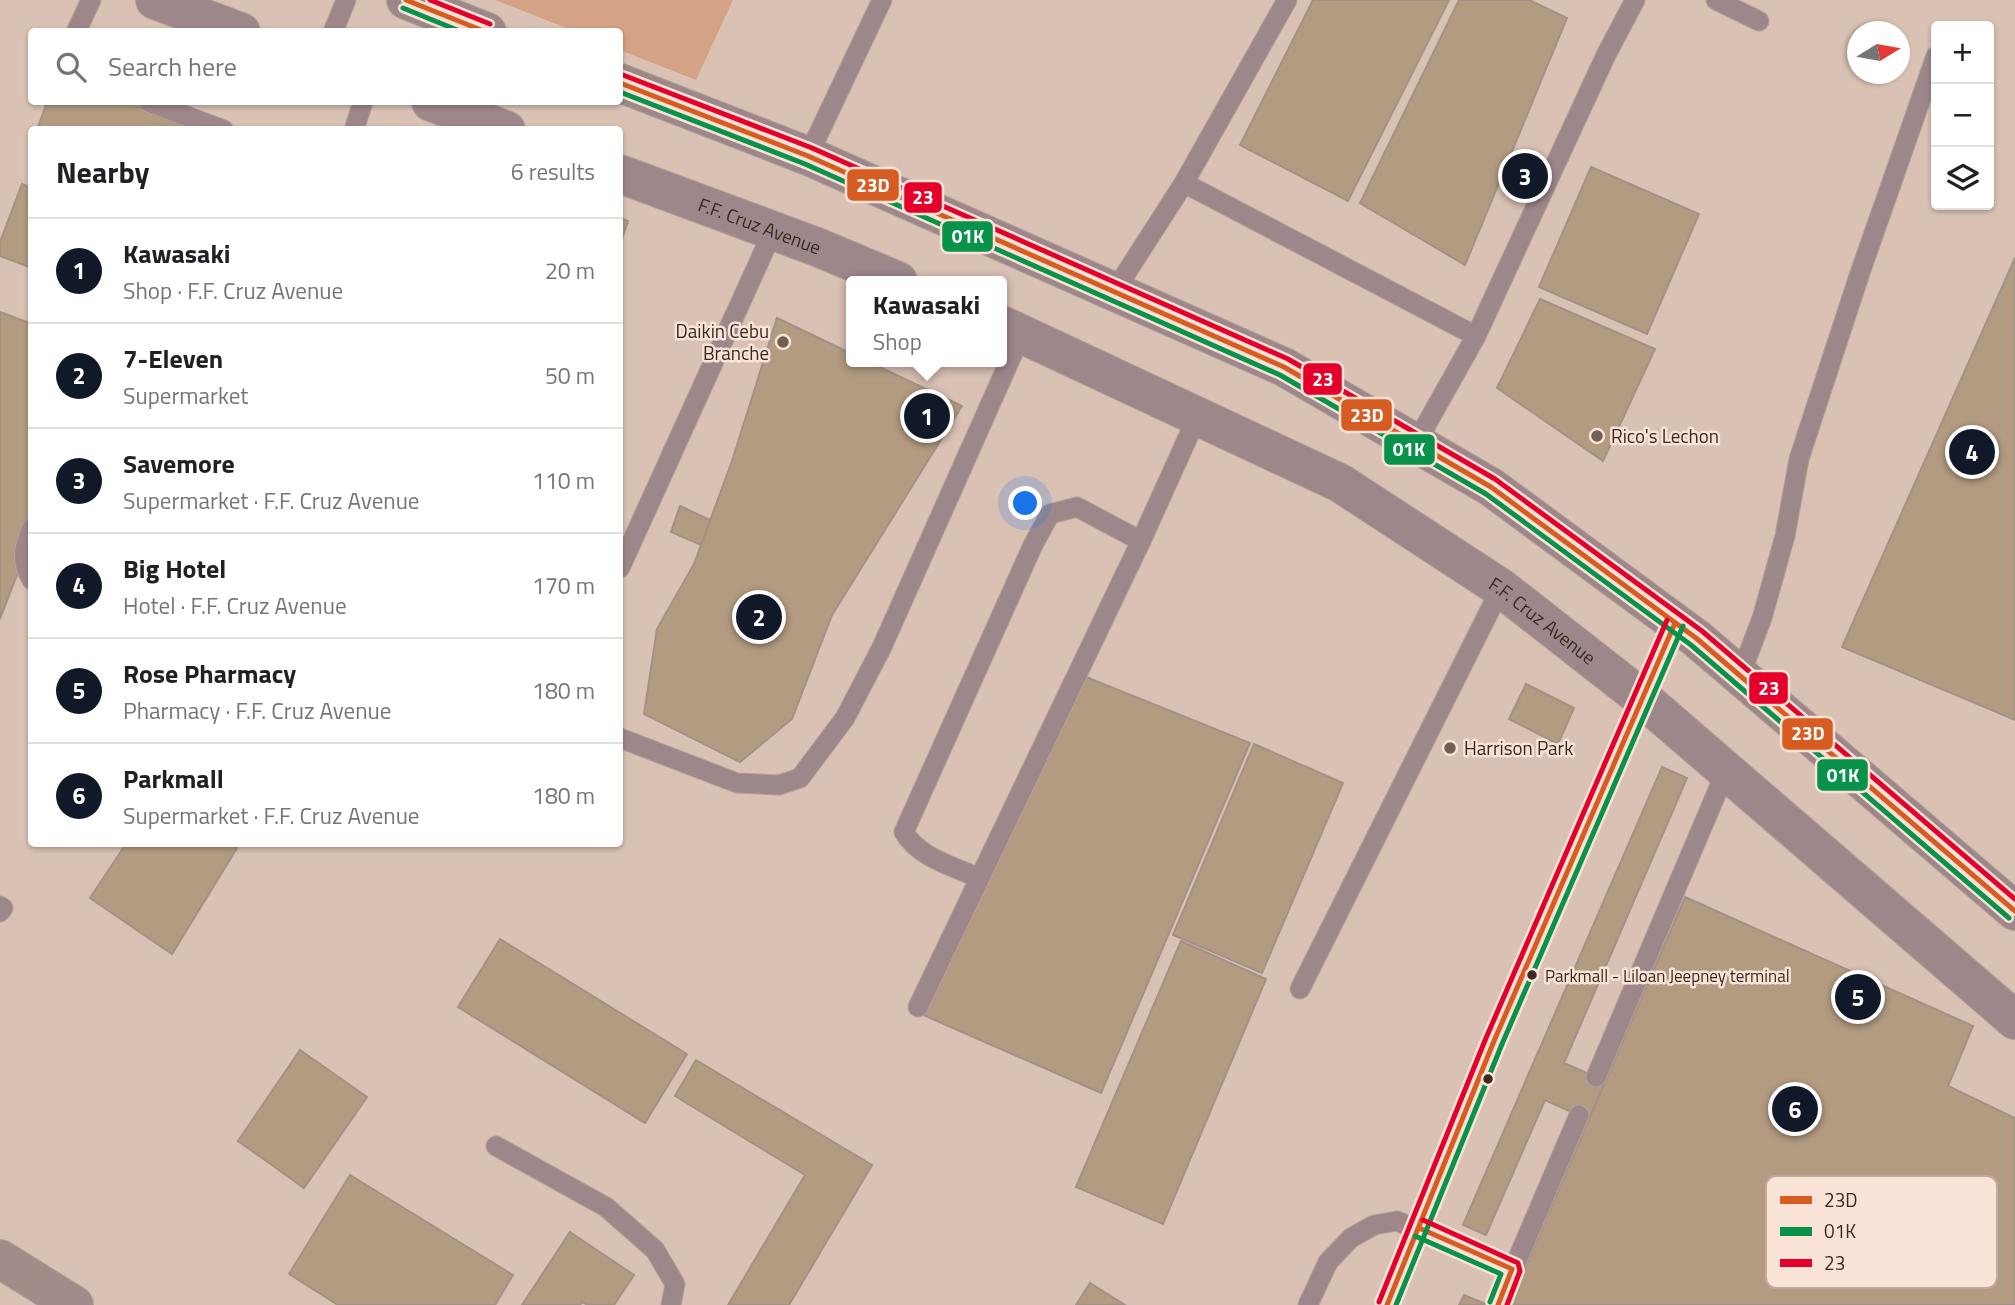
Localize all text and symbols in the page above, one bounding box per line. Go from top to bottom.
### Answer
north arrow [1847,21,1910,84]
map controls [1931,21,1994,210]
button: + [1931,21,1994,84]
search box [28,28,623,105]
text: Search here [108,47,237,86]
icon: search [52,48,90,86]
button: − [1931,84,1994,147]
button: layers [1931,147,1994,210]
text: Nearby [56,149,149,195]
pin: 3 [1502,150,1548,202]
text: 6 results [511,154,595,189]
line badge: 23D [846,168,900,202]
text: 23D [856,170,890,199]
line badge: 23 [903,181,943,214]
text: 23 [912,182,934,211]
street label: F.F. Cruz Avenue [694,189,825,261]
line badge: 01K [941,220,994,253]
text: 01K [952,221,984,250]
text: Kawasaki [123,234,230,273]
text: 1 [73,253,85,288]
text: 20 m [545,253,595,288]
text: Shop · F.F. Cruz Avenue [123,273,343,308]
popup [846,276,1007,367]
text: Kawasaki [873,285,980,324]
place label: Daikin Cebu Branche [676,316,769,367]
text: Shop [873,324,922,359]
marker: Daikin Cebu Branche [775,334,791,350]
text: 7-Eleven [123,339,223,378]
text: 2 [73,358,85,393]
text: 50 m [545,358,595,393]
line badge: 23 [1302,362,1343,396]
text: 23 [1312,364,1334,393]
text: Supermarket [123,378,248,413]
pin: 1 [904,390,950,442]
line badge: 23D [1340,398,1393,432]
text: 23D [1350,400,1384,429]
place label: Rico's Lechon [1611,421,1719,450]
pin: 4 [1949,426,1995,478]
marker: Rico's Lechon [1589,428,1605,444]
line badge: 01K [1383,433,1436,466]
text: 01K [1393,434,1425,463]
text: Savemore [123,444,235,483]
text: 3 [73,463,85,498]
text: 110 m [532,463,595,498]
text: Supermarket · F.F. Cruz Avenue [123,483,419,518]
your location [1008,486,1042,520]
text: Big Hotel [123,549,226,588]
text: 4 [73,568,85,603]
text: 170 m [532,568,595,603]
street label: F.F. Cruz Avenue [1483,569,1603,671]
text: Hotel · F.F. Cruz Avenue [123,588,347,623]
pin: 2 [736,591,782,643]
text: Rose Pharmacy [123,654,296,693]
line badge: 23 [1748,671,1789,705]
text: 5 [73,673,85,708]
text: 180 m [532,673,595,708]
text: 23 [1758,673,1780,702]
text: Pharmacy · F.F. Cruz Avenue [123,693,391,728]
line badge: 23D [1781,717,1834,751]
text: 23D [1791,718,1825,747]
place label: Harrison Park [1464,733,1573,762]
marker: Harrison Park [1442,740,1458,756]
line badge: 01K [1816,758,1869,792]
text: Parkmall [123,759,224,798]
text: 01K [1827,760,1859,789]
text: 6 [73,778,85,813]
text: 180 m [532,778,595,813]
text: Supermarket · F.F. Cruz Avenue [123,798,419,833]
place label: Parkmall - Liloan Jeepney terminal [1545,963,1790,989]
marker: Parkmall - Liloan Jeepney terminal [1525,968,1539,982]
pin: 5 [1835,971,1881,1023]
unlabelled marker [1481,1072,1495,1086]
pin: 6 [1772,1083,1818,1135]
legend [1766,1176,1997,1288]
text: 23D [1824,1185,1858,1214]
text: 01K [1824,1216,1856,1245]
text: 23 [1824,1248,1845,1277]

